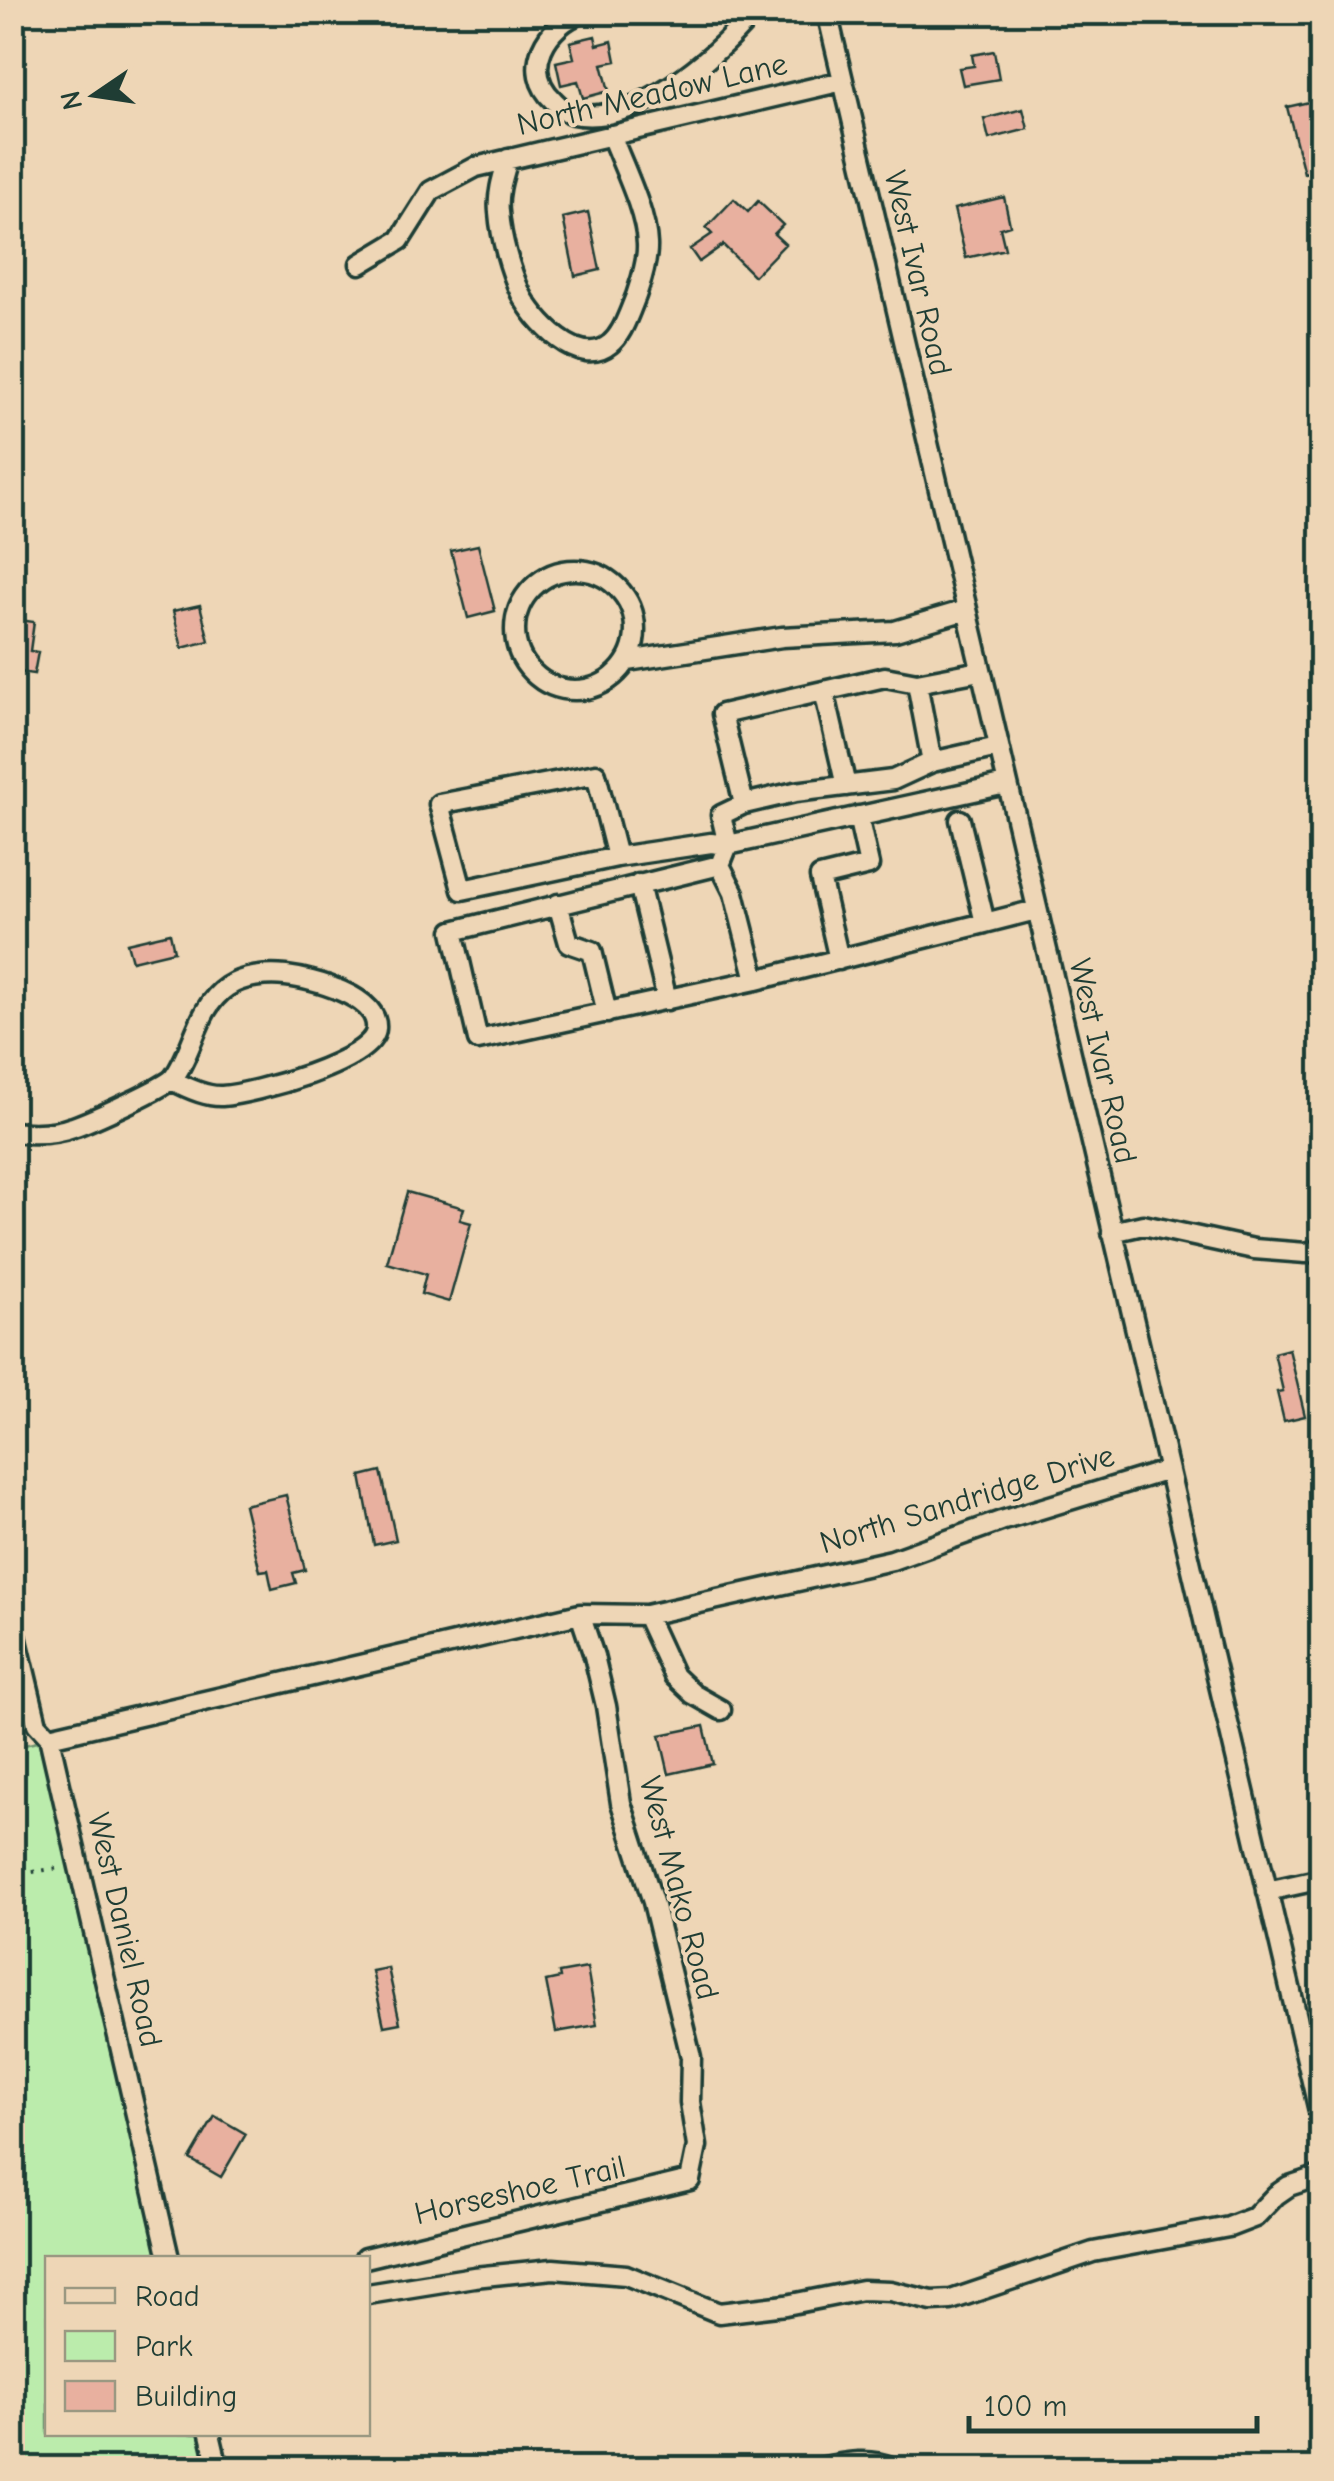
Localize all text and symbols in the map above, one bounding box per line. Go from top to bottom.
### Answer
north arrow [45,45,145,145]
street label: North Meadow Lane [513,45,791,143]
text: N [54,88,89,113]
street label: West Ivar Road [876,167,960,379]
street label: West Ivar Road [1061,955,1145,1167]
street label: North Sandridge Drive [815,1437,1119,1561]
street label: West Mako Road [631,1772,727,2004]
street label: West Daniel Road [80,1809,170,2051]
street label: Horseshoe Trail [411,2148,629,2232]
legend [45,2256,370,2436]
text: Road [135,2279,200,2314]
text: Park [135,2329,193,2364]
scale bar [969,2371,1256,2433]
text: Building [135,2379,238,2414]
text: 100 m [984,2389,1067,2424]

